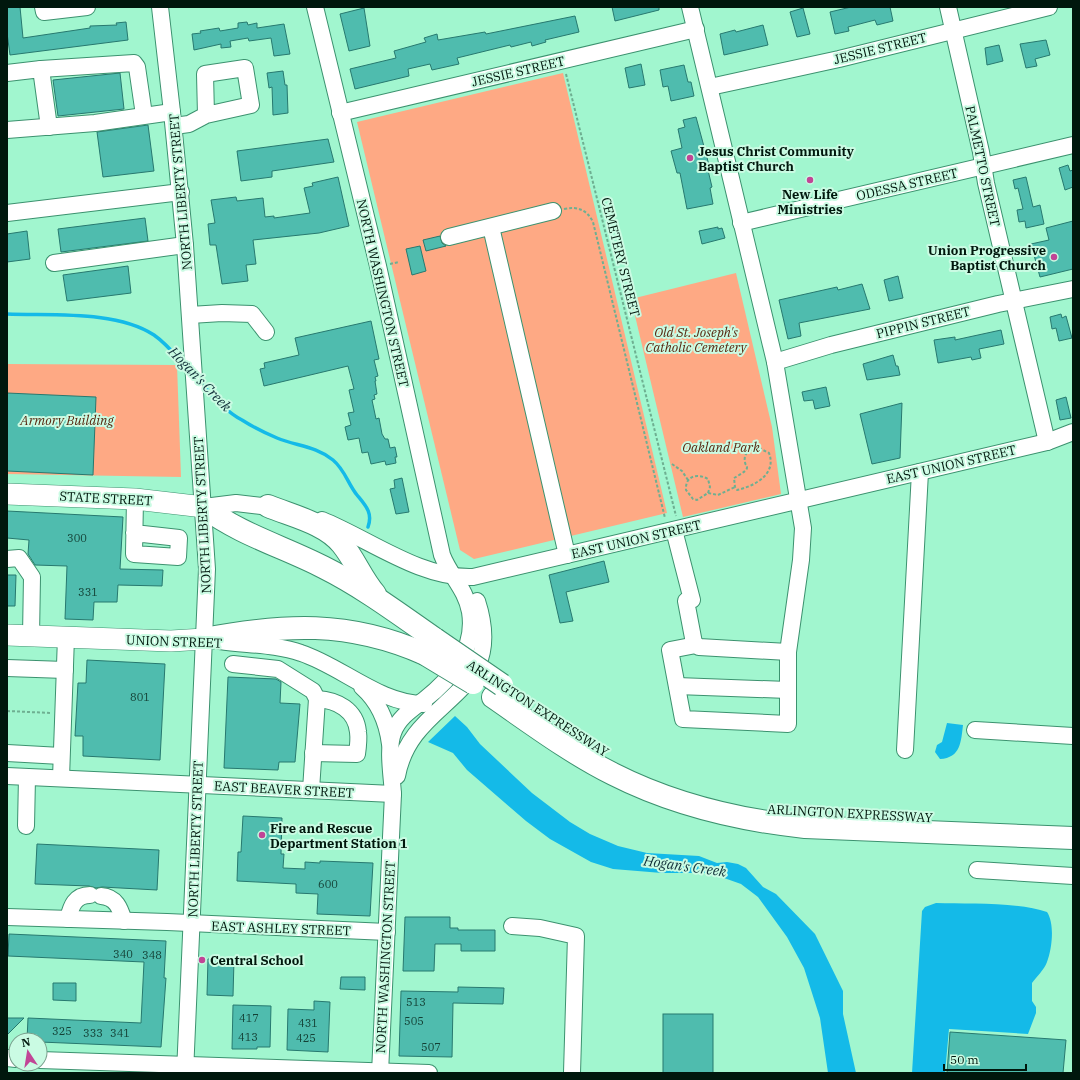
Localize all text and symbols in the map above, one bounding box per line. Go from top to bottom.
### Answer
street label: JESSIE STREET [832,29,929,68]
street label: JESSIE STREET [470,52,567,90]
street label: PALMETTO STREET [961,104,1004,229]
street label: NORTH LIBERTY STREET [165,112,196,271]
place label: Jesus Christ Community Baptist Church [698,143,854,175]
marker: Jesus Christ Community Baptist Church [685,153,695,163]
street label: ODESSA STREET [855,164,960,204]
marker: New Life Ministries [805,175,815,185]
place label: New Life Ministries [777,186,843,218]
street label: CEMETERY STREET [597,196,644,319]
street label: NORTH WASHINGTON STREET [353,197,413,389]
place label: Union Progressive Baptist Church [928,242,1047,274]
marker: Union Progressive Baptist Church [1049,252,1059,262]
street label: PIPPIN STREET [874,302,972,342]
park label: Old St. Joseph's Catholic Cemetery [646,324,748,356]
water label: Hogan's Creek [164,342,236,416]
park label: Armory Building [19,412,114,429]
street label: NORTH LIBERTY STREET [190,436,215,594]
park label: Oakland Park [682,439,760,456]
street label: EAST UNION STREET [885,441,1018,488]
street label: STATE STREET [59,488,153,509]
street label: EAST UNION STREET [570,516,703,563]
house number: 300 [67,531,87,545]
house number: 331 [78,585,98,599]
street label: UNION STREET [125,631,223,652]
street label: ARLINGTON EXPRESSWAY [464,656,612,761]
house number: 801 [130,690,150,704]
street label: NORTH LIBERTY STREET [184,760,207,918]
street label: EAST BEAVER STREET [214,777,355,802]
street label: ARLINGTON EXPRESSWAY [767,801,933,826]
place label: Fire and Rescue Department Station 1 [270,820,408,852]
marker: Fire and Rescue Department Station 1 [257,830,267,840]
water label: Hogan's Creek [641,851,728,881]
street label: NORTH WASHINGTON STREET [372,860,399,1054]
house number: 600 [318,877,338,891]
street label: EAST ASHLEY STREET [211,918,352,939]
house number: 340 [113,947,133,961]
house number: 348 [142,948,162,962]
place label: Central School [210,952,304,969]
marker: Central School [197,955,207,965]
house number: 513 [406,995,426,1009]
house number: 417 [239,1011,259,1025]
house number: 505 [404,1014,424,1028]
house number: 431 [298,1016,318,1030]
house number: 325 [52,1024,72,1038]
house number: 333 [83,1026,103,1040]
house number: 341 [110,1026,130,1040]
house number: 413 [238,1030,258,1044]
house number: 425 [296,1031,316,1045]
north arrow [8,1032,48,1072]
text: N [20,1034,32,1050]
house number: 507 [421,1040,441,1054]
scale bar [944,1046,1026,1072]
text: 50 m [950,1052,979,1067]

